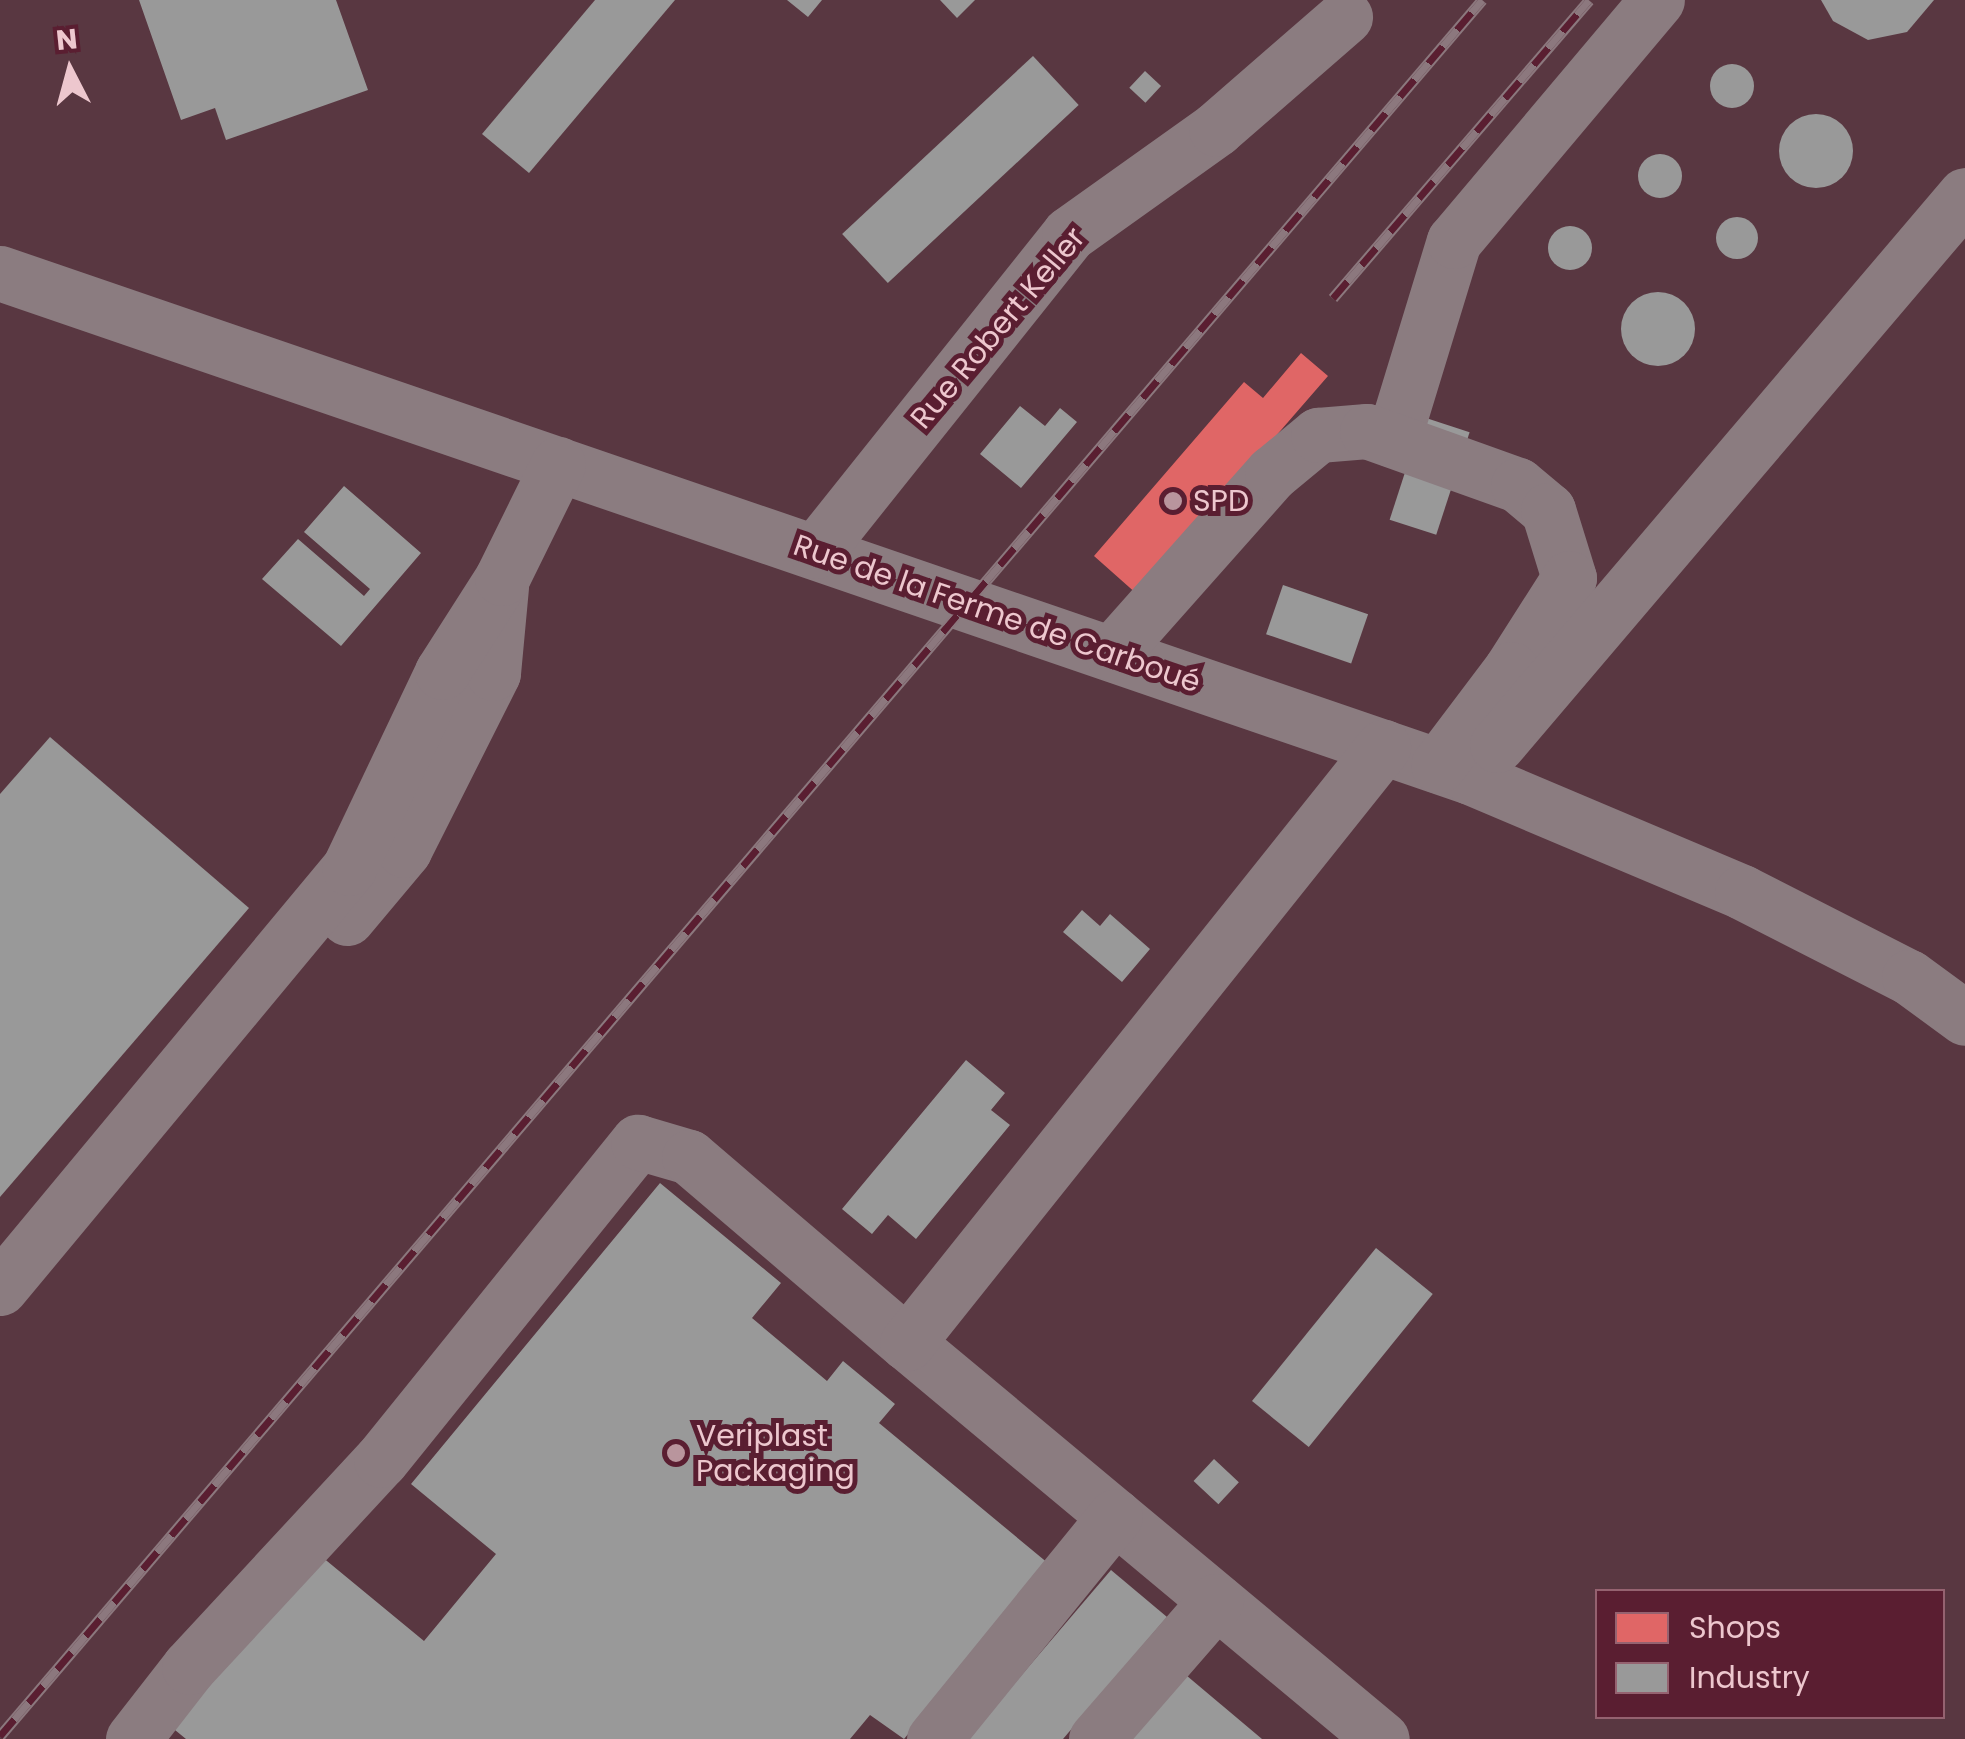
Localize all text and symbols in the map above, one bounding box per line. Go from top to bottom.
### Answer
text: N [54,19,79,60]
north arrow [20,20,120,120]
street label: Rue Robert Keller [903,220,1093,436]
place label: SPD [1193,483,1249,519]
marker: SPD [1162,490,1184,512]
street label: Rue de la Ferme de Carboué [789,527,1205,701]
place label: Veriplast Packaging [696,1418,855,1488]
marker: Veriplast Packaging [665,1442,687,1464]
legend [1595,1589,1945,1719]
text: Shops [1689,1606,1781,1649]
text: Industry [1689,1656,1810,1699]

